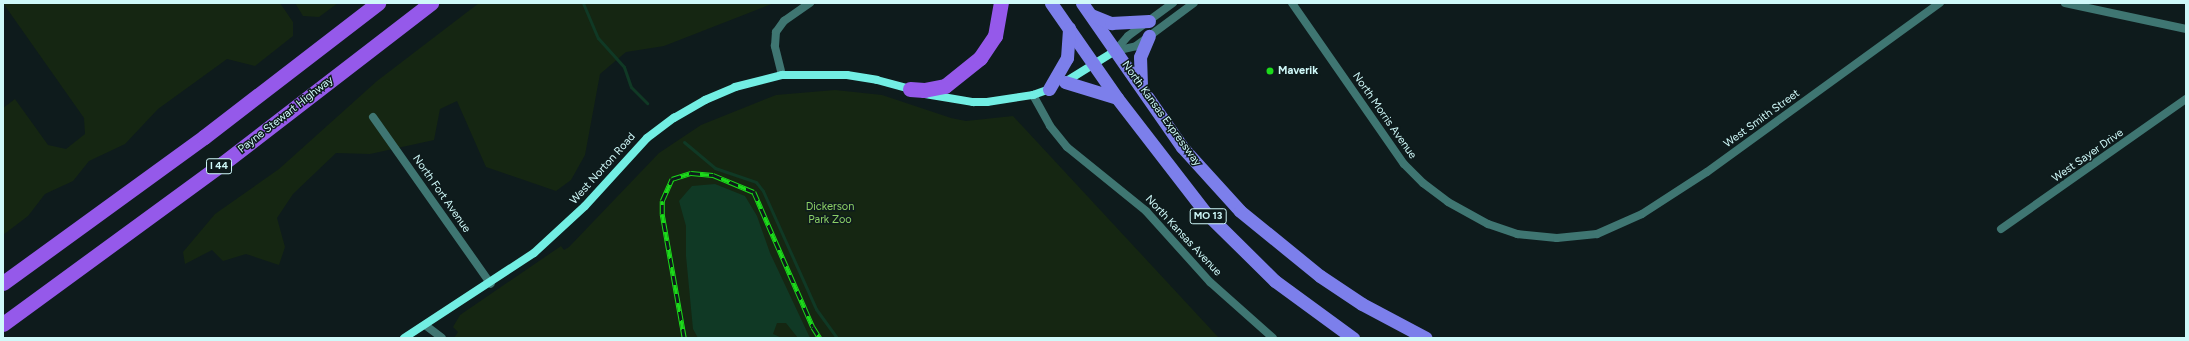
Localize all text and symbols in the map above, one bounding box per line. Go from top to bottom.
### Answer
street label: North Kansas Expressway [1118,59,1204,169]
place label: Maverik [1278,64,1318,78]
marker: Maverik [1265,66,1275,76]
street label: North Morris Avenue [1349,70,1419,162]
street label: Payne Stewart Highway [236,74,336,156]
street label: West Smith Street [1721,87,1803,151]
street label: West Sayer Drive [2050,127,2126,185]
street label: West Norton Road [568,131,638,207]
street label: North Fort Avenue [409,153,473,235]
road number: I 44 [206,158,232,174]
street label: North Kansas Avenue [1142,193,1224,279]
park label: Dickerson Park Zoo [806,201,854,227]
road number: MO 13 [1189,208,1227,224]

